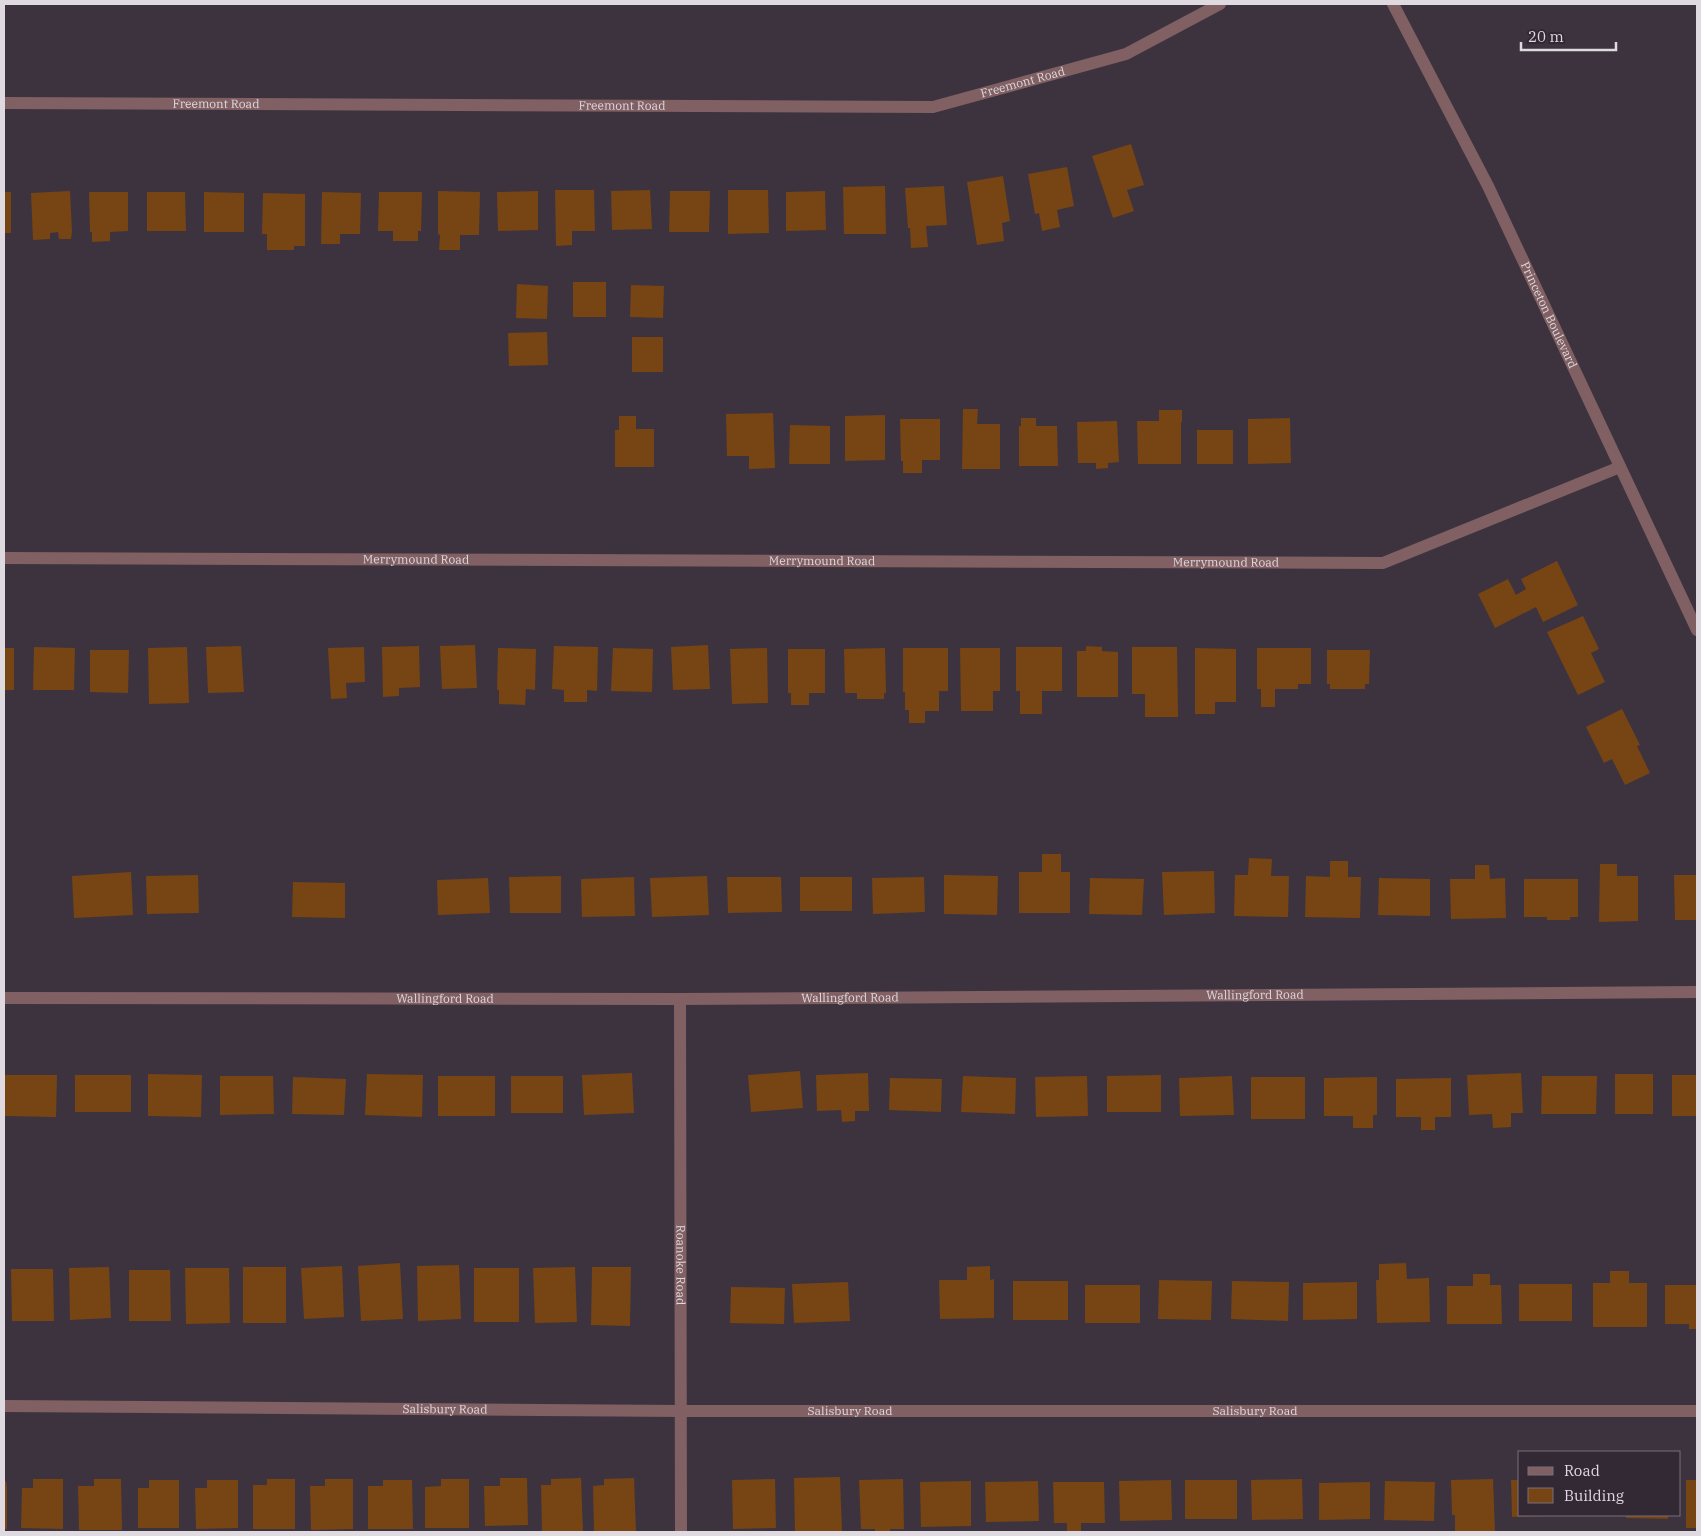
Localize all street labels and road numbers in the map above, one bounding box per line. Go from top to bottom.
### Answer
street label: Freemont Road [979,63,1066,101]
street label: Freemont Road [172,96,260,111]
street label: Freemont Road [578,97,666,113]
street label: Princeton Boulevard [1518,259,1581,371]
street label: Merrymound Road [363,551,469,567]
street label: Merrymound Road [769,553,875,568]
street label: Merrymound Road [1173,554,1279,570]
street label: Wallingford Road [1206,987,1304,1002]
street label: Wallingford Road [801,989,899,1005]
street label: Wallingford Road [396,991,494,1006]
street label: Roanoke Road [673,1225,689,1305]
street label: Salisbury Road [402,1401,488,1417]
street label: Salisbury Road [807,1403,893,1418]
street label: Salisbury Road [1212,1403,1298,1418]

